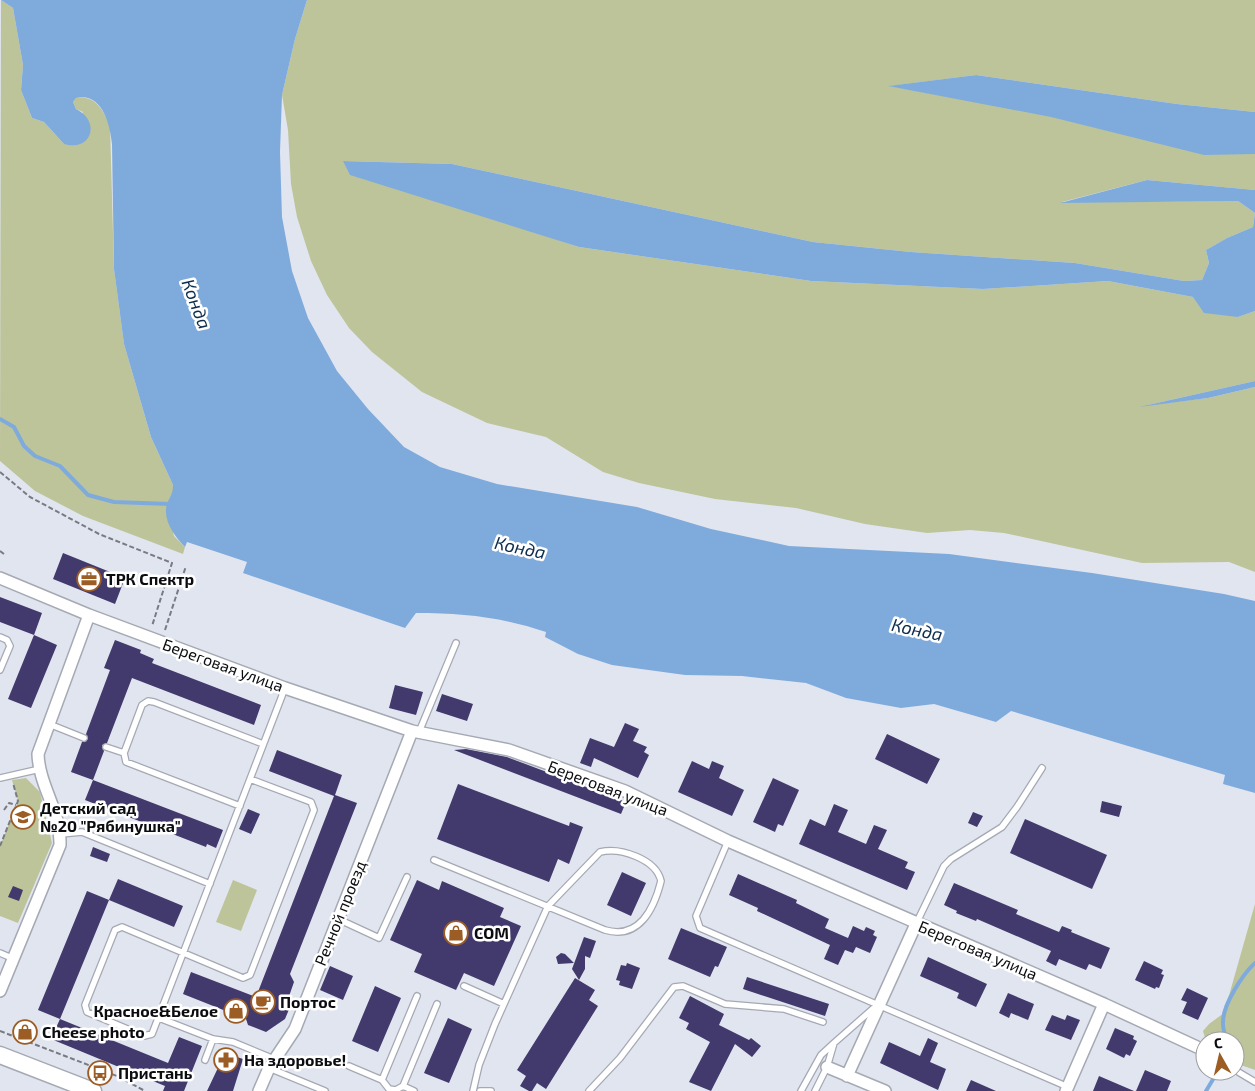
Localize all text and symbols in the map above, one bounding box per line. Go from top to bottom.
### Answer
water label: Конда [177,276,216,332]
water label: Конда [493,531,548,563]
office icon: ТРК Спектр [76,566,102,592]
place label: ТРК Спектр [106,569,194,588]
water label: Конда [890,613,945,645]
street label: Береговая улица [160,634,286,696]
street label: Береговая улица [545,756,671,820]
place label: Детский сад №20 "Рябинушка" [40,798,181,835]
school or university icon: Детский сад №20 "Рябинушка" [10,804,36,830]
street label: Речной проезд [310,858,369,968]
street label: Береговая улица [916,916,1040,984]
shop icon: СОМ [443,920,469,946]
place label: СОМ [474,923,509,942]
cafe icon: Портос [250,989,276,1015]
place label: Портос [280,992,336,1011]
shop icon: Красное&Белое [223,998,249,1024]
place label: Красное&Белое [93,1001,218,1020]
shop icon: Cheese photo [12,1019,38,1045]
place label: Cheese photo [42,1022,145,1041]
north arrow [1195,1031,1245,1081]
text: С [1213,1034,1223,1052]
pharmacy icon: На здоровье! [213,1047,239,1073]
place label: На здоровье! [244,1050,346,1069]
bus stop icon: Пристань [87,1060,113,1086]
place label: Пристань [118,1063,193,1082]

